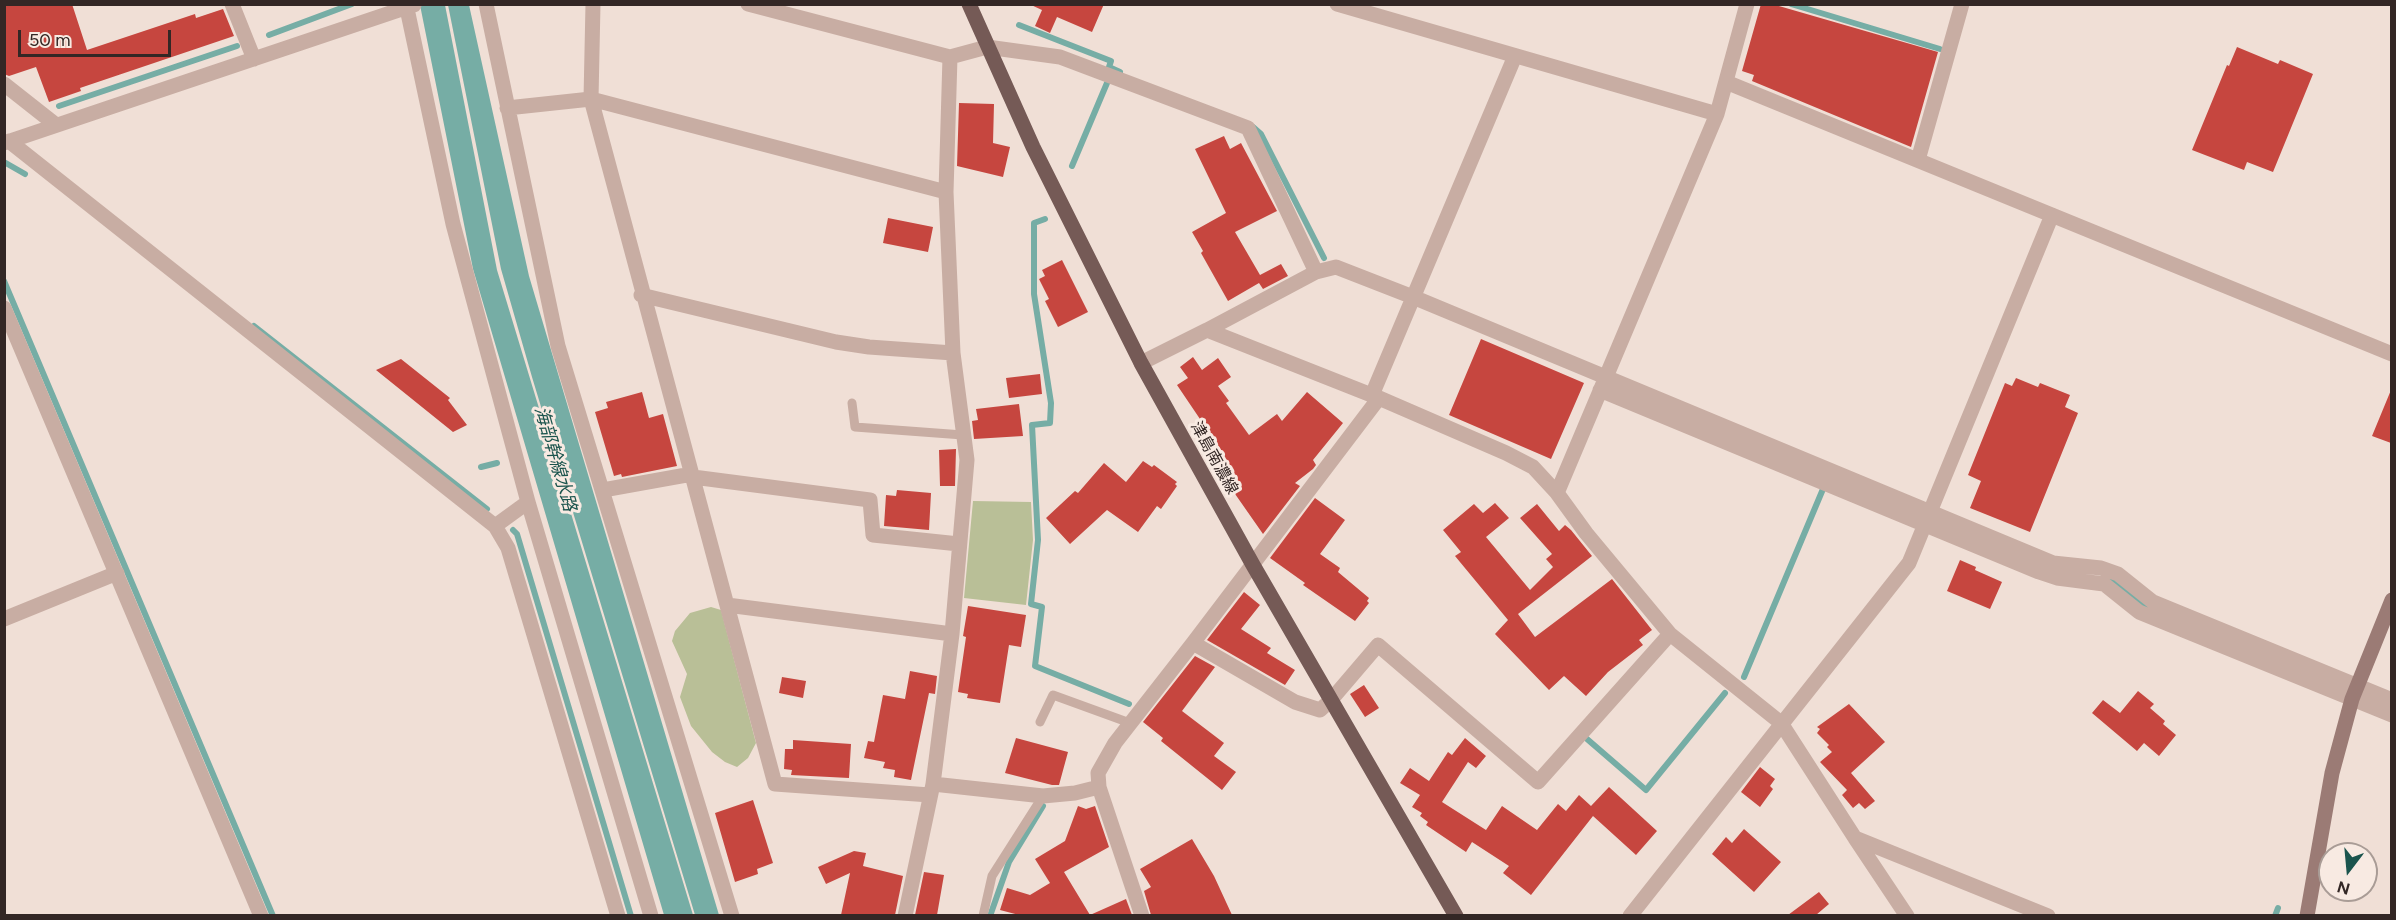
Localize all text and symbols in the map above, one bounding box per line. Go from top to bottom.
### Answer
scale bar [21,18,174,56]
text: 50 m [29,29,71,51]
water label: 海部幹線水路 [530,404,580,514]
street label: 津島南濃線 [1186,418,1242,498]
north arrow [2318,842,2378,902]
text: N [2335,877,2352,899]

